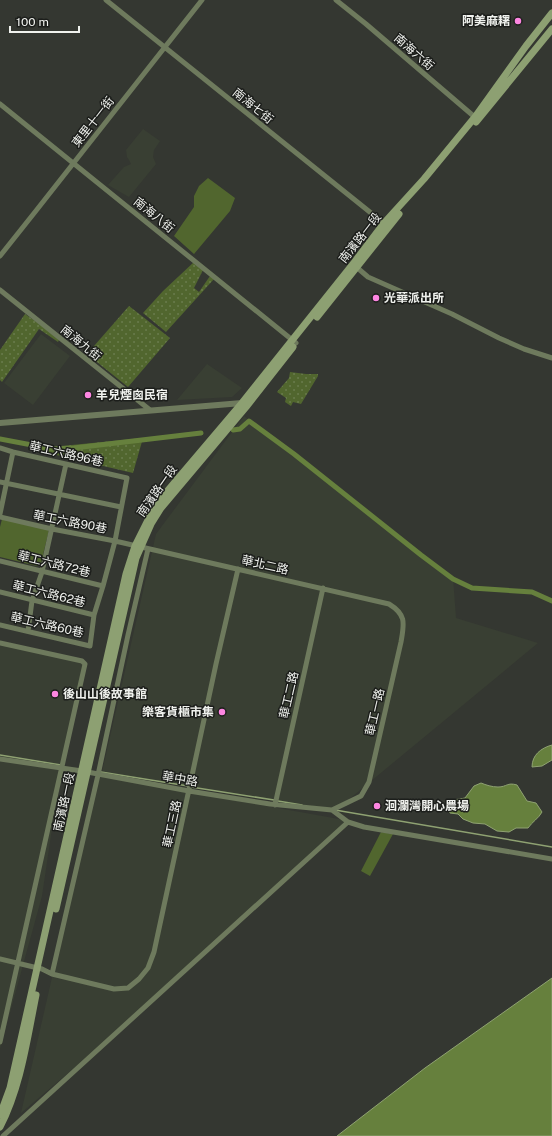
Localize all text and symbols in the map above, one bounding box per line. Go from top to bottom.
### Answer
scale bar [10,8,79,34]
place label: 阿美麻糬 [462,14,510,28]
text: 100 m [16,15,49,29]
marker: 阿美麻糬 [513,16,523,26]
street label: 南海六街 [391,31,437,73]
street label: 南海七街 [230,85,276,127]
street label: 東里十一街 [69,94,117,150]
street label: 南海八街 [131,194,177,236]
street label: 南濱路一段 [336,210,384,266]
place label: 光華派出所 [384,291,444,305]
marker: 光華派出所 [371,293,381,303]
street label: 南海九街 [58,322,104,364]
place label: 羊兒煙囪民宿 [96,388,168,402]
marker: 羊兒煙囪民宿 [83,390,93,400]
street label: 華工六路96巷 [28,439,104,469]
street label: 南濱路一段 [134,462,180,520]
street label: 華工六路90巷 [32,508,108,536]
street label: 華工六路72巷 [16,548,92,580]
street label: 華北二路 [240,553,290,577]
street label: 華工六路62巷 [11,578,87,610]
street label: 華工六路60巷 [9,610,85,640]
street label: 華工二路 [277,670,301,720]
place label: 後山山後故事館 [63,687,147,701]
street label: 華工一路 [363,687,387,737]
marker: 後山山後故事館 [50,689,60,699]
place label: 樂客貨櫃市集 [142,705,214,719]
marker: 樂客貨櫃市集 [217,707,227,717]
street label: 華中路 [161,769,199,789]
street label: 南濱路一段 [51,771,77,833]
street label: 華工三路 [160,799,184,849]
place label: 洄瀾灣開心農場 [385,799,469,813]
marker: 洄瀾灣開心農場 [372,801,382,811]

